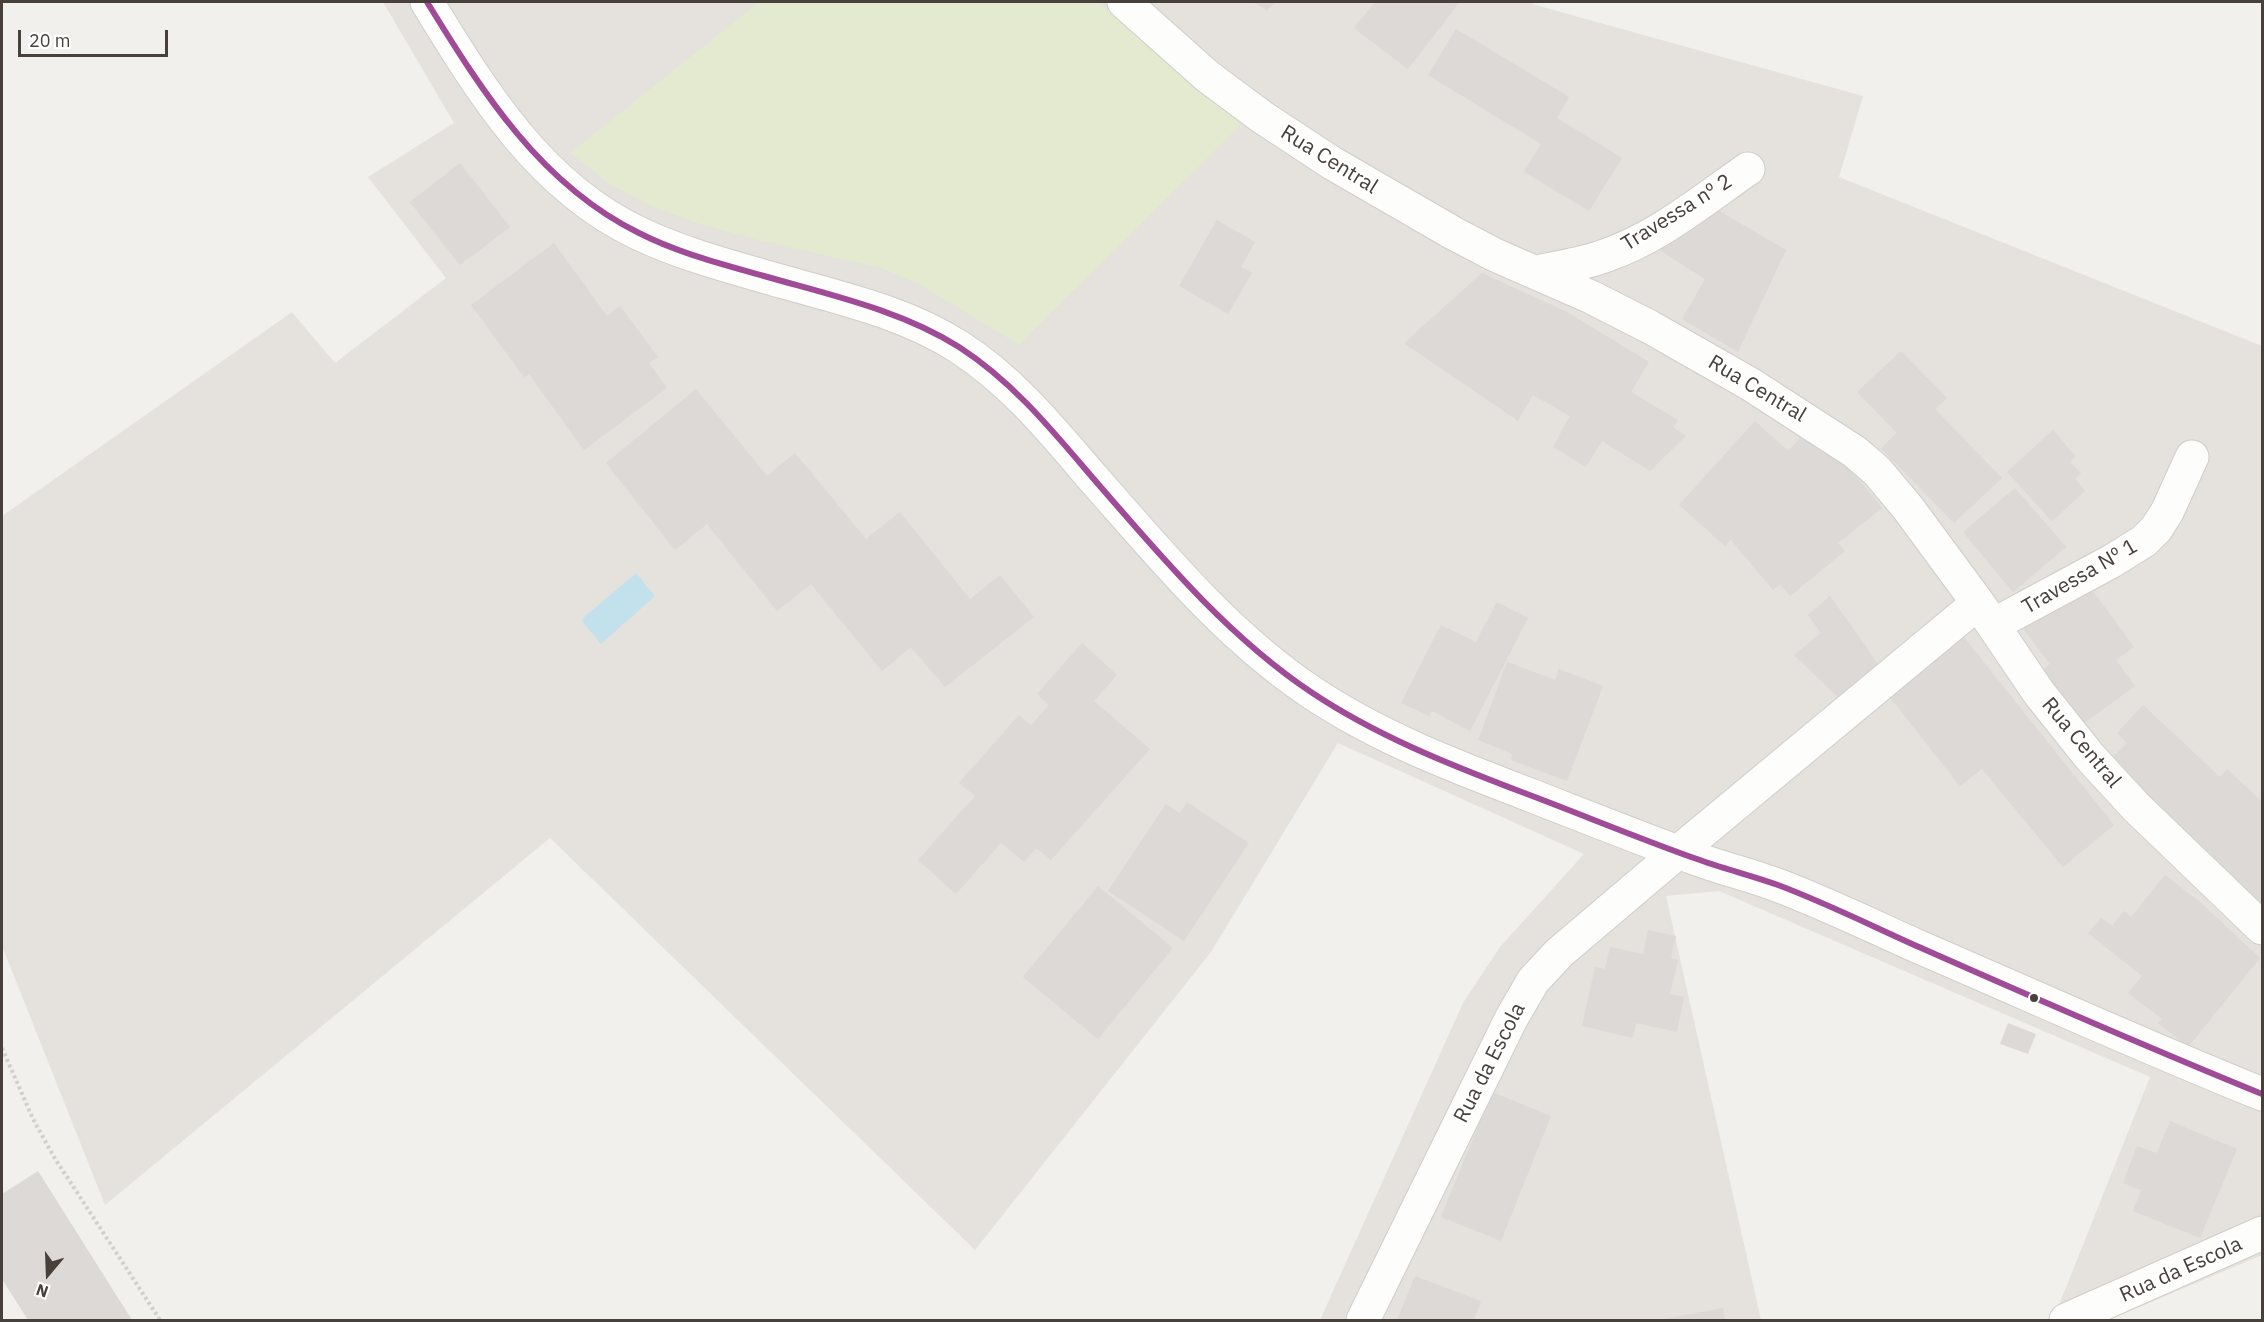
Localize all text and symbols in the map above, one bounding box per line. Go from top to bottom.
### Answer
scale bar [21,18,171,56]
text: 20 m [29,29,71,52]
street label: Rua Central [1276,120,1382,200]
street label: Travessa nº 2 [1617,169,1737,257]
street label: Rua Central [1703,350,1811,428]
street label: Travessa Nº 1 [2018,534,2142,620]
street label: Rua Central [2036,693,2126,793]
unlabelled marker [2028,992,2040,1004]
street label: Rua da Escola [1449,999,1531,1127]
street label: Rua da Escola [2116,1232,2246,1308]
north arrow [18,1244,78,1304]
text: N [33,1280,51,1302]

